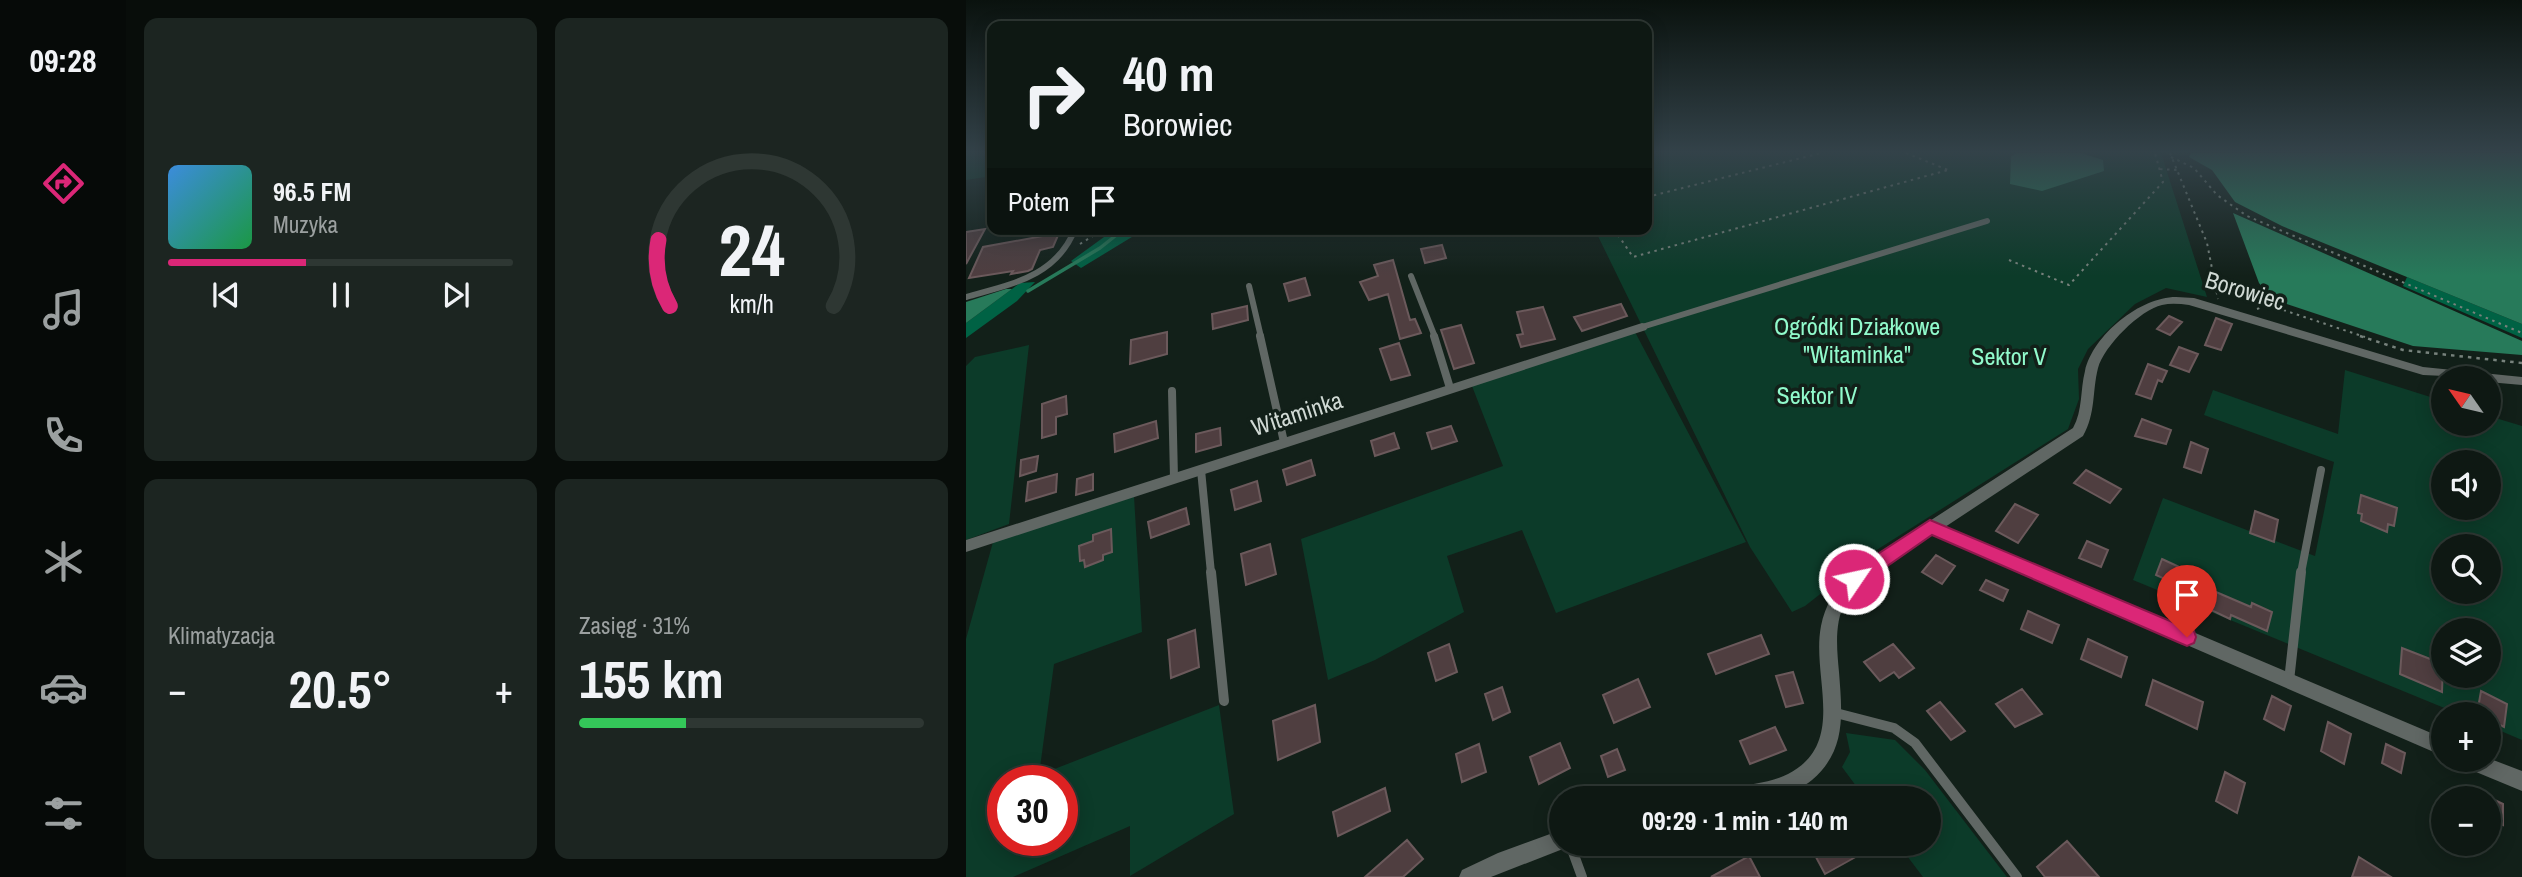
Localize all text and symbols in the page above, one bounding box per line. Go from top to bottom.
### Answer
text: 09:28 [29,39,97,82]
text: 40 m [1123,40,1215,106]
icon: right [1008,49,1099,140]
text: Borowiec [1123,103,1232,146]
icon: directions [39,159,88,208]
text: 96.5 FM [273,174,351,209]
icon: arrive [1084,182,1122,220]
text: Potem [1008,184,1070,219]
text: 24 [718,201,785,299]
text: Muzyka [273,209,338,240]
street label: Borowiec [2201,263,2289,317]
icon: previous [207,276,245,314]
icon: pause [322,276,360,314]
icon: next [437,276,475,314]
icon: music [39,285,88,334]
text: km/h [729,287,774,321]
park label: Ogródki Działkowe "Witaminka" [1774,310,1940,370]
park label: Sektor V [1971,340,2047,372]
north arrow [2431,366,2501,436]
map controls [2431,366,2501,856]
park label: Sektor IV [1777,379,1857,411]
street label: Witaminka [1247,383,1346,443]
icon: phone [39,411,88,460]
button: sound [2431,450,2501,520]
button: search [2431,534,2501,604]
icon: climate [39,537,88,586]
position arrow [1817,542,1891,616]
pin [2157,565,2217,637]
icon: arrive [2168,576,2206,614]
text: Zasięg · 31% [579,610,690,641]
button: layers [2431,618,2501,688]
text: Klimatyzacja [168,620,275,651]
text: 155 km [579,644,724,714]
text: 20.5° [289,654,392,724]
icon: car [39,663,88,712]
text: − [168,664,186,715]
text: + [495,664,513,715]
button: + [2431,702,2501,772]
speed limit sign: 30 [987,765,1078,856]
button: − [2431,786,2501,856]
icon: filters [39,789,88,838]
text: 09:29 · 1 min · 140 m [1642,803,1848,838]

